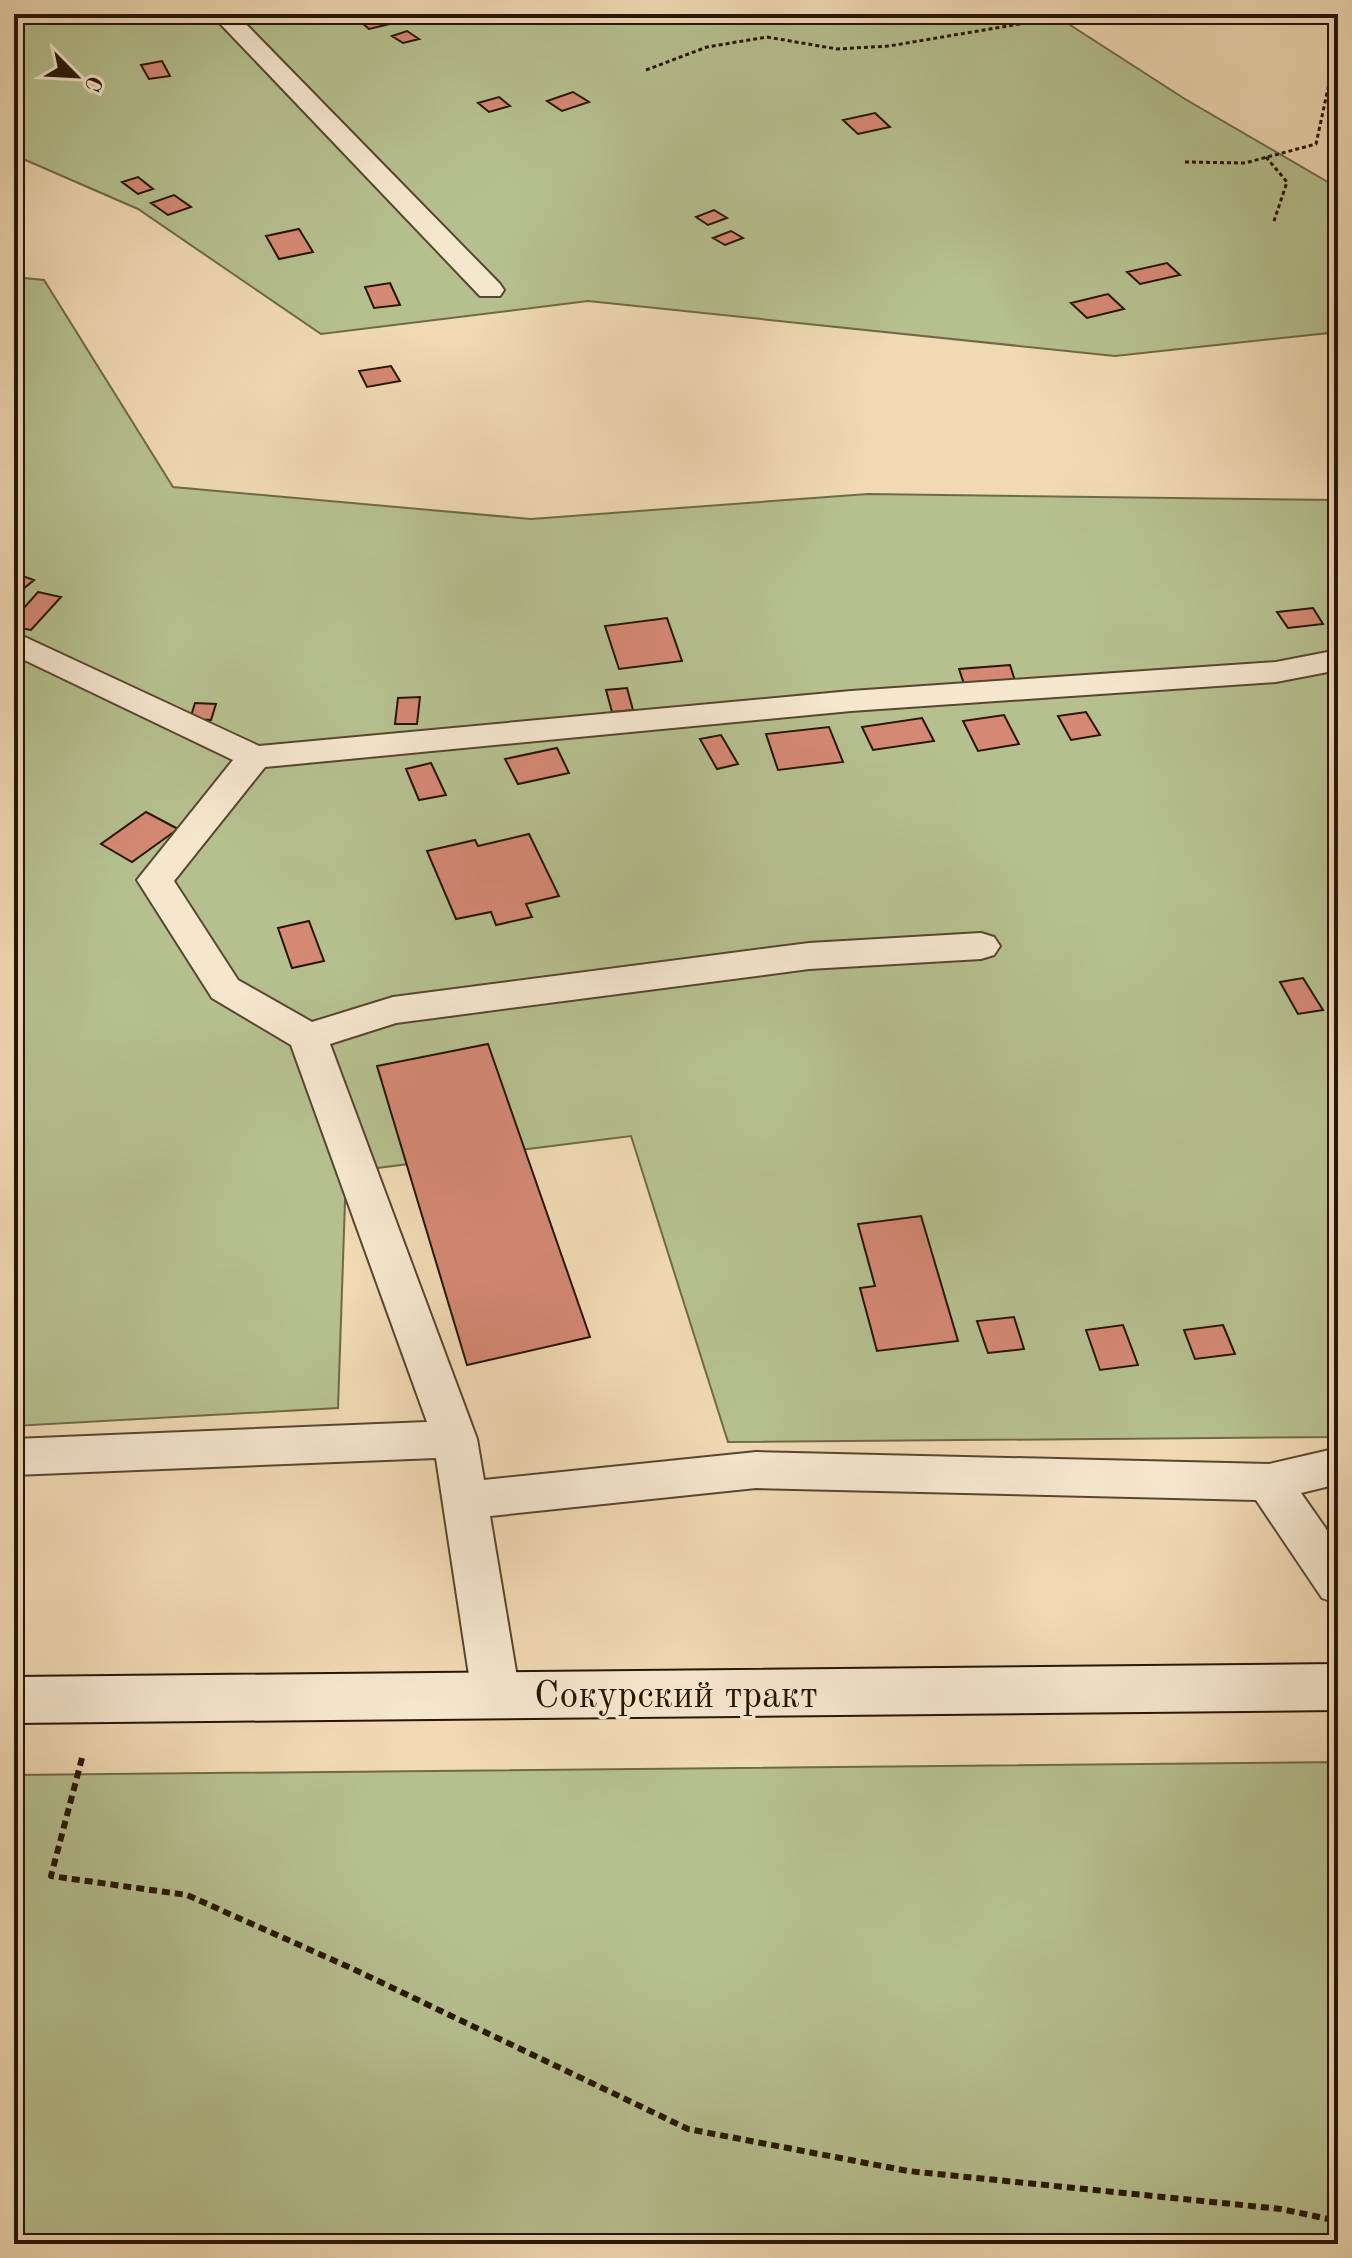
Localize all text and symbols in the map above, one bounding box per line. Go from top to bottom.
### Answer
north arrow [36,36,116,116]
text: С [79,72,105,94]
street label: Сокурский тракт [534,1678,818,1716]

